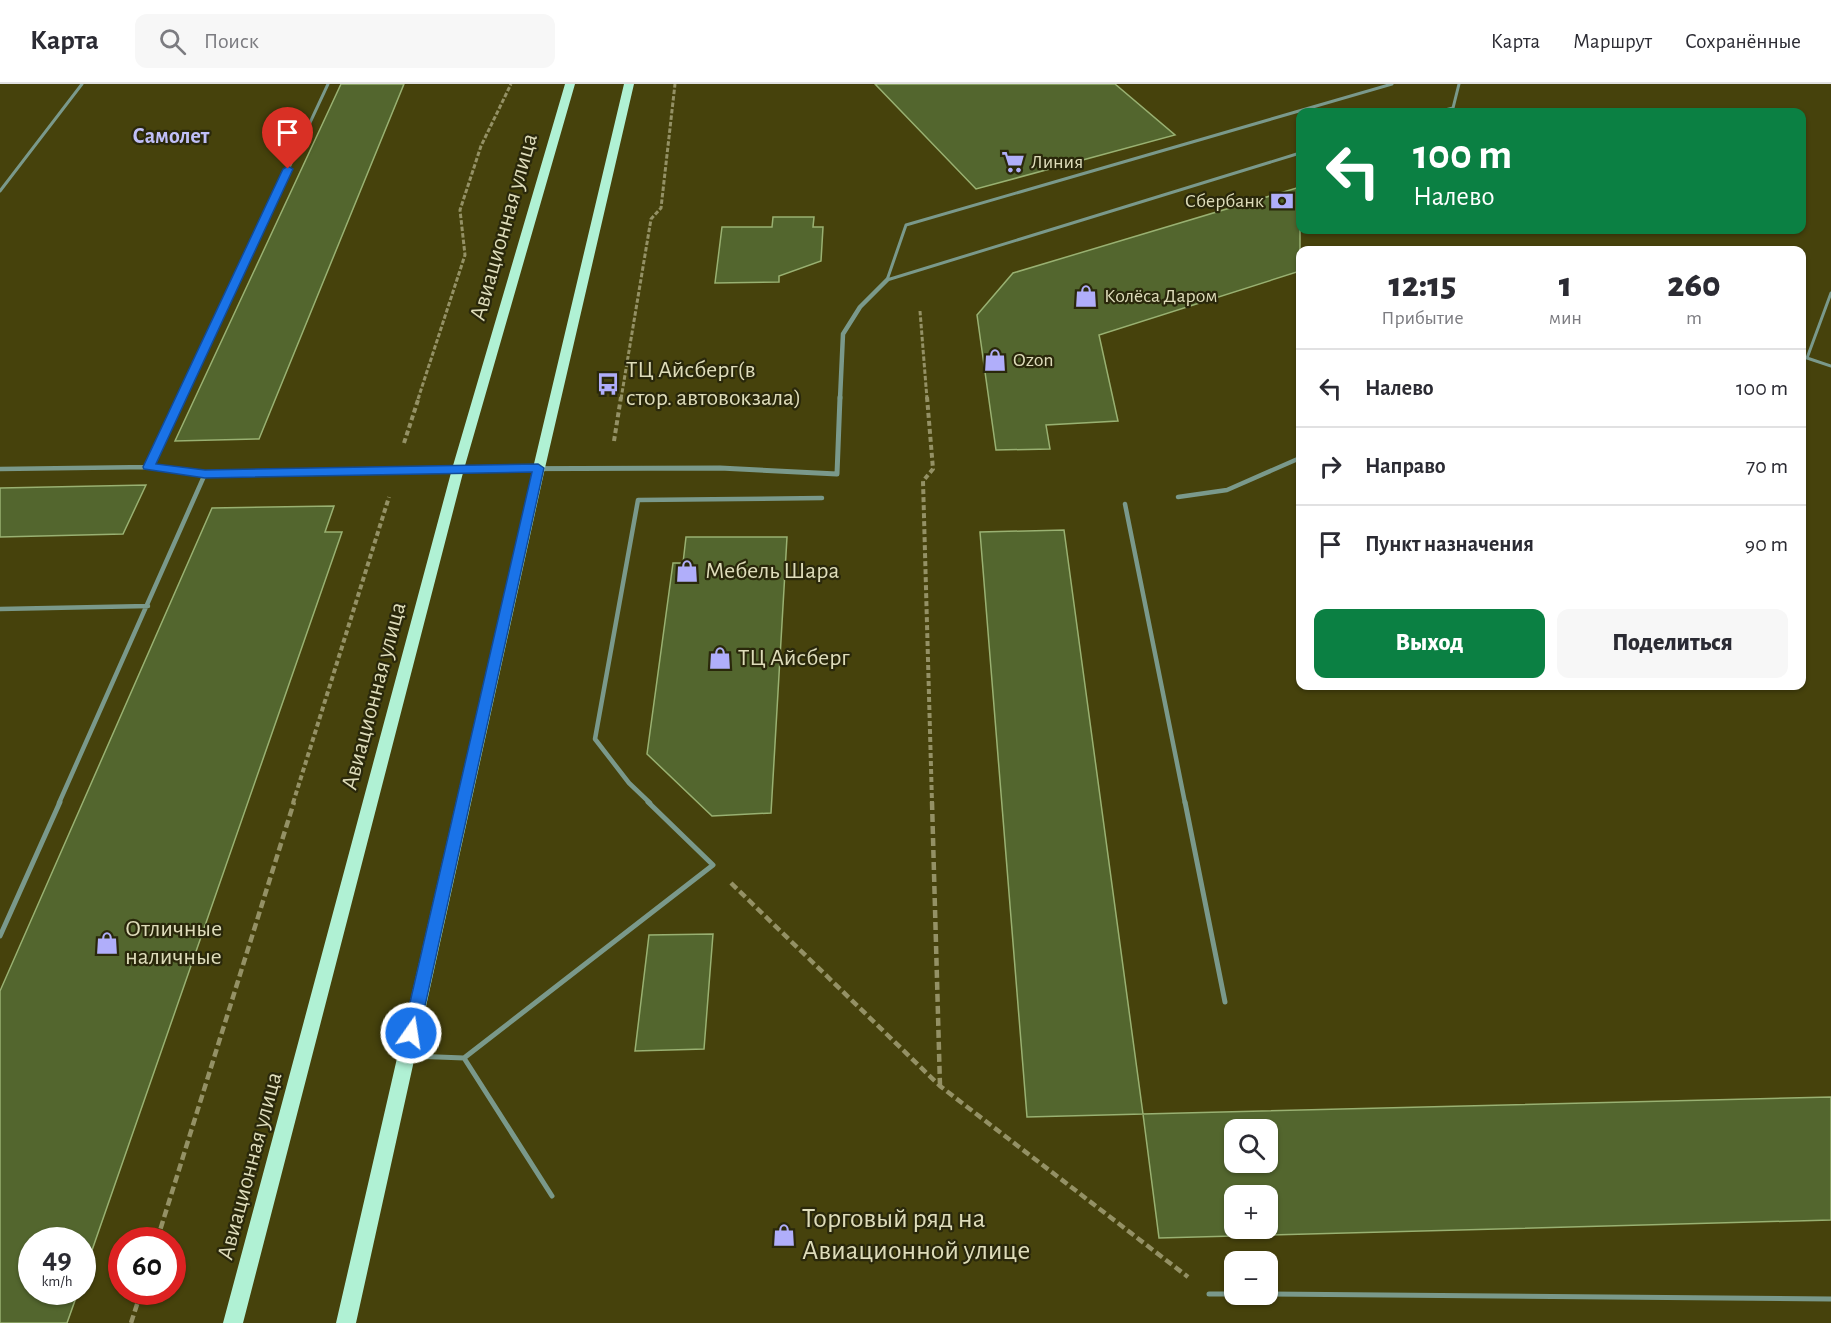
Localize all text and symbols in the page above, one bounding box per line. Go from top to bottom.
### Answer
search box [135,14,555,68]
icon: search [156,25,189,58]
text: Карта [30,27,99,55]
text: Поиск [204,30,259,52]
text: Карта [1491,31,1540,52]
text: Маршрут [1573,31,1652,52]
text: Сохранённые [1685,31,1801,52]
pin [262,107,313,169]
icon: arrive [271,116,304,149]
district label: Самолет [133,125,210,147]
street label: Авиационная улица [466,131,542,323]
icon: left [1314,132,1392,210]
text: 100 m [1413,134,1512,176]
supermarket icon: Линия [1000,149,1026,175]
place label: Линия [1031,152,1083,172]
text: Налево [1413,183,1495,210]
bank icon: Сбербанк [1269,188,1295,214]
place label: Сбербанк [1185,191,1264,211]
text: 12:15 [1389,267,1456,303]
text: 1 [1559,267,1572,303]
text: 260 [1667,267,1721,303]
shop icon: Колёса Даром [1073,283,1099,309]
place label: Колёса Даром [1104,286,1218,306]
text: Прибытие [1381,308,1464,328]
text: мин [1549,308,1582,328]
text: m [1686,308,1702,328]
shop icon: Ozon [982,347,1008,373]
place label: Ozon [1013,350,1054,370]
place label: ТЦ Айсберг(в стор. автовокзала) [626,358,801,410]
bus stop icon: ТЦ Айсберг(в стор. автовокзала) [595,371,621,397]
icon: left [1314,372,1347,405]
text: Налево [1365,377,1434,399]
text: 100 m [1736,377,1788,399]
icon: right [1314,450,1347,483]
text: Направо [1365,455,1446,477]
text: 70 m [1746,455,1788,477]
icon: arrive [1314,528,1347,561]
text: Пункт назначения [1365,533,1534,555]
text: 90 m [1745,533,1788,555]
shop icon: Мебель Шара [674,558,700,584]
place label: Мебель Шара [705,559,839,583]
street label: Авиационная улица [337,599,411,793]
button: Выход [1314,609,1545,678]
button: Поделиться [1557,609,1788,678]
shop icon: ТЦ Айсберг [707,645,733,671]
place label: ТЦ Айсберг [738,646,850,670]
place label: Отличные наличные [125,917,222,969]
shop icon: Отличные наличные [94,930,120,956]
position arrow [379,1001,443,1065]
street label: Авиационная улица [213,1069,287,1263]
map controls [1224,1119,1278,1305]
button: search [1224,1119,1278,1173]
button: + [1224,1185,1278,1239]
place label: Торговый ряд на Авиационной улице [802,1205,1030,1265]
shop icon: Торговый ряд на Авиационной улице [771,1222,797,1248]
speed limit sign: 60 [108,1227,186,1305]
text: 49 [42,1244,72,1274]
button: − [1224,1251,1278,1305]
text: km/h [42,1274,72,1289]

